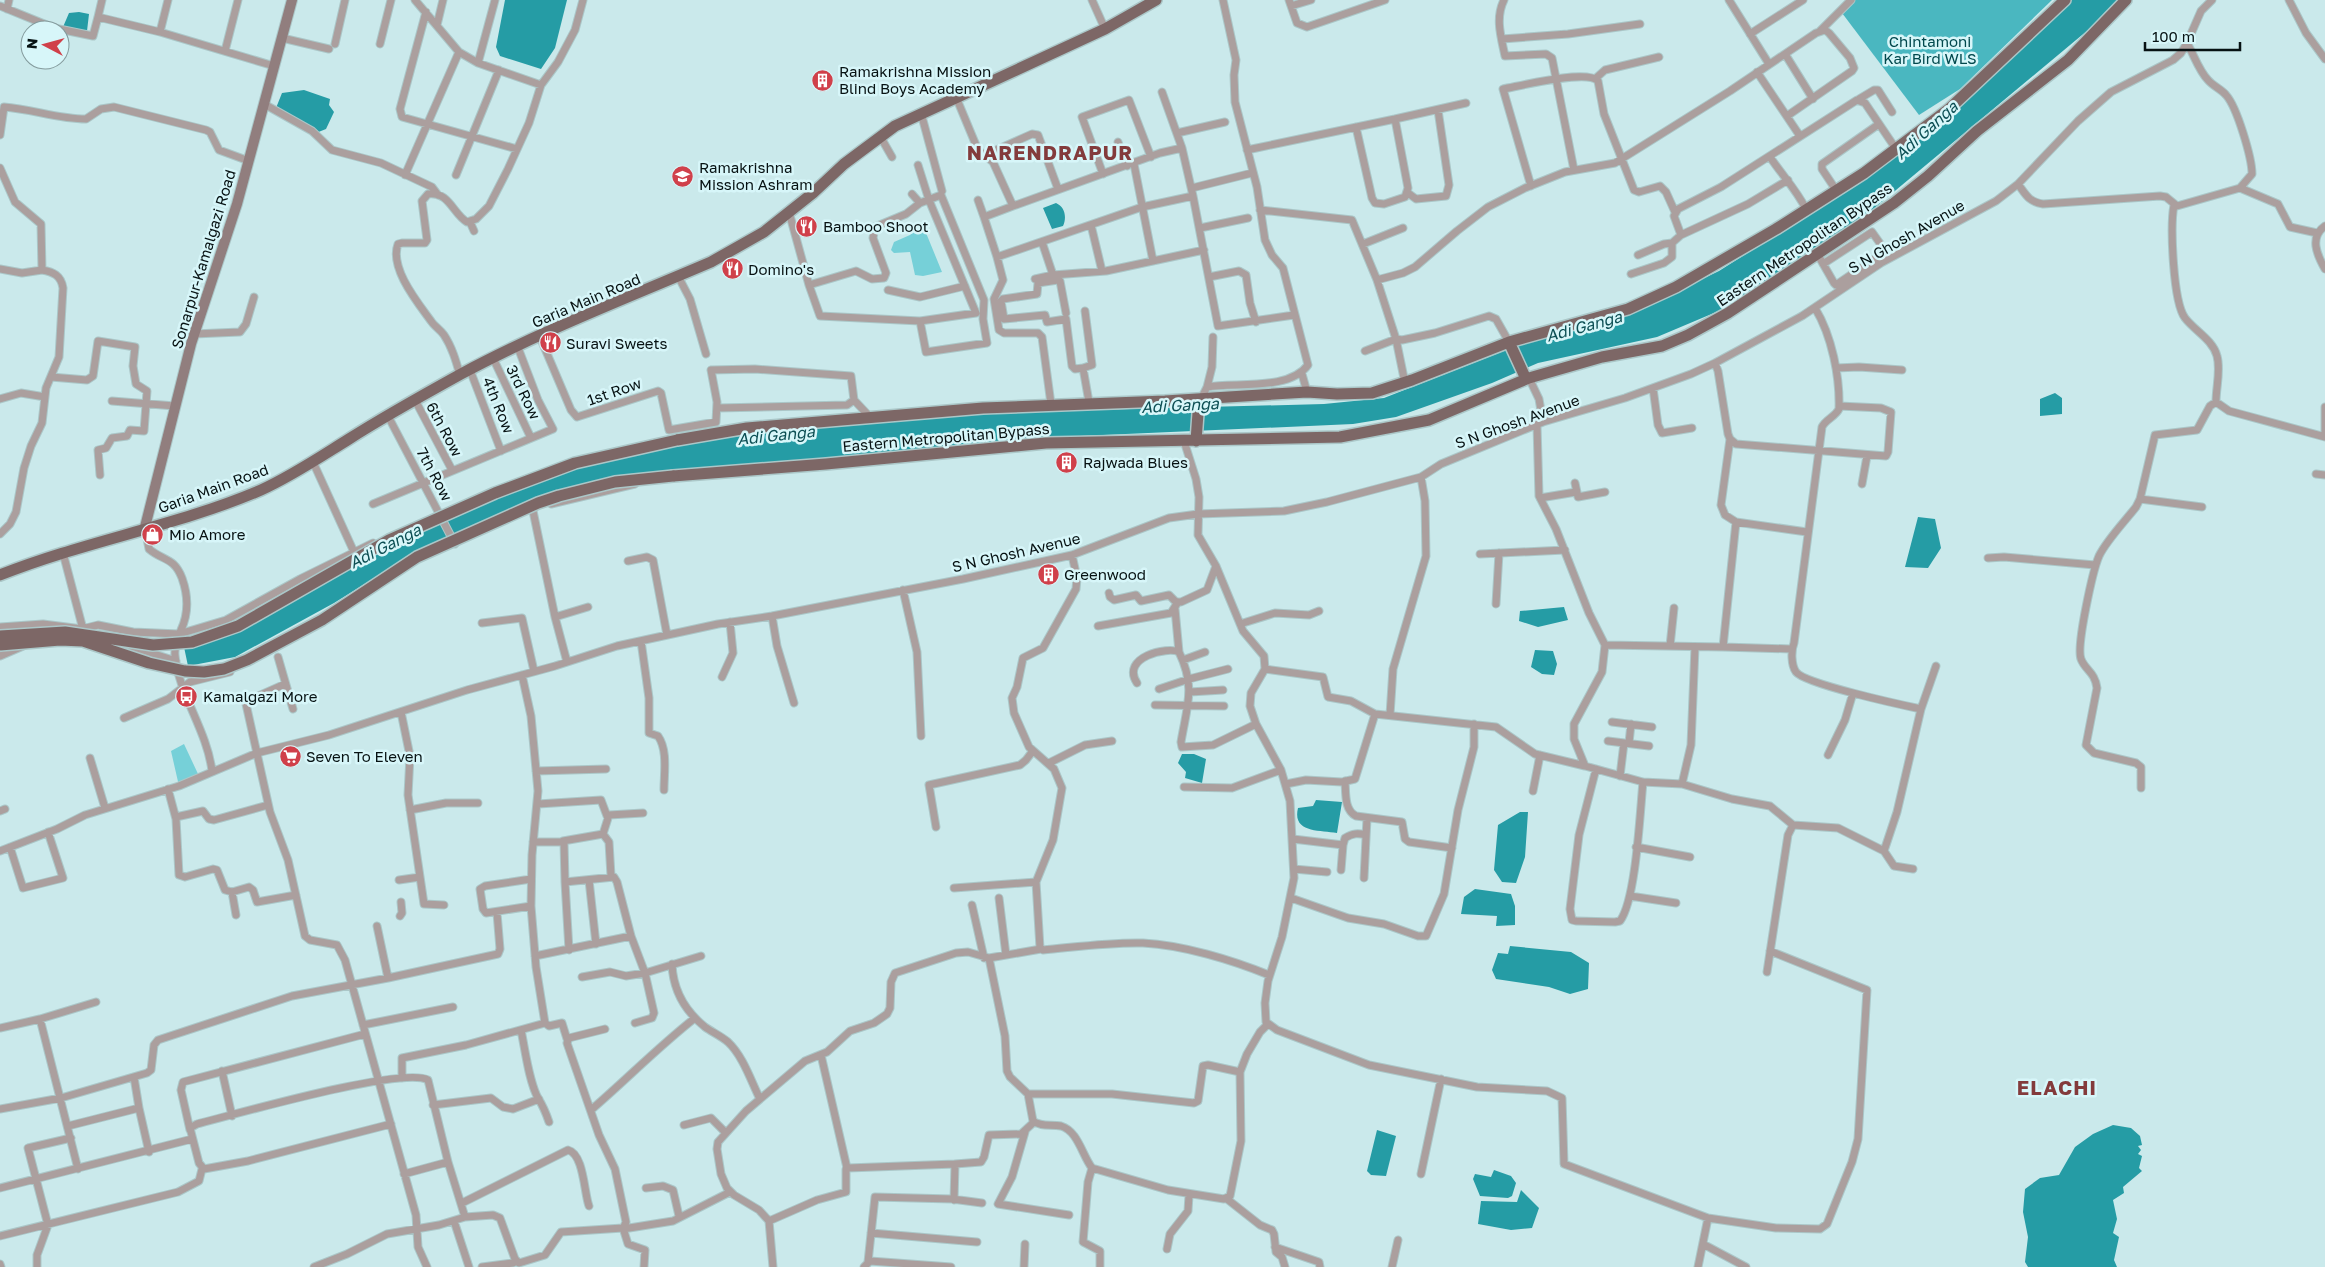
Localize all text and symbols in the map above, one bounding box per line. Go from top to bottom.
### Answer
north arrow [20,20,70,70]
scale bar [2145,20,2240,52]
text: 100 m [2152,27,2195,45]
park label: Chintamoni Kar Bird WLS [1883,32,1977,67]
text: N [23,37,41,50]
place label: Ramakrishna Mission Blind Boys Academy [839,62,991,97]
building icon: Ramakrishna Mission Blind Boys Academy [811,68,835,92]
water label: Adi Ganga [1890,96,1962,163]
district label: NARENDRAPUR [967,140,1133,164]
place label: Ramakrishna Mission Ashram [699,158,812,193]
school or university icon: Ramakrishna Mission Ashram [671,164,695,188]
street label: Sonarpur-Kamalgazi Road [167,167,239,351]
street label: Eastern Metropolitan Bypass [1713,178,1895,310]
street label: S N Ghosh Avenue [1845,195,1968,277]
restaurant icon: Bamboo Shoot [795,214,819,238]
place label: Bamboo Shoot [823,217,929,235]
restaurant icon: Domino's [720,257,744,281]
place label: Domino's [748,260,814,278]
street label: Garia Main Road [529,269,643,331]
water label: Adi Ganga [1544,306,1625,346]
restaurant icon: Suravi Sweets [538,331,562,355]
place label: Suravi Sweets [566,334,668,352]
street label: 3rd Row [503,362,545,422]
street label: 1st Row [585,373,643,409]
street label: 4th Row [480,374,518,436]
street label: S N Ghosh Avenue [1452,390,1582,452]
water label: Adi Ganga [1141,393,1220,417]
street label: 6th Row [423,399,467,459]
street label: Eastern Metropolitan Bypass [842,419,1050,455]
water label: Adi Ganga [736,421,817,449]
street label: 7th Row [413,444,457,504]
building icon: Rajwada Blues [1055,450,1079,474]
place label: Rajwada Blues [1083,453,1188,471]
street label: Garia Main Road [155,460,271,516]
water label: Adi Ganga [346,519,425,573]
shop icon: Mio Amore [141,522,165,546]
place label: Mio Amore [169,525,246,543]
street label: S N Ghosh Avenue [950,528,1082,576]
building icon: Greenwood [1036,562,1060,586]
place label: Greenwood [1064,565,1146,583]
bus stop icon: Kamalgazi More [175,684,199,708]
place label: Kamalgazi More [203,687,318,705]
supermarket icon: Seven To Eleven [278,744,302,768]
place label: Seven To Eleven [306,747,423,765]
district label: ELACHI [2017,1075,2097,1099]

